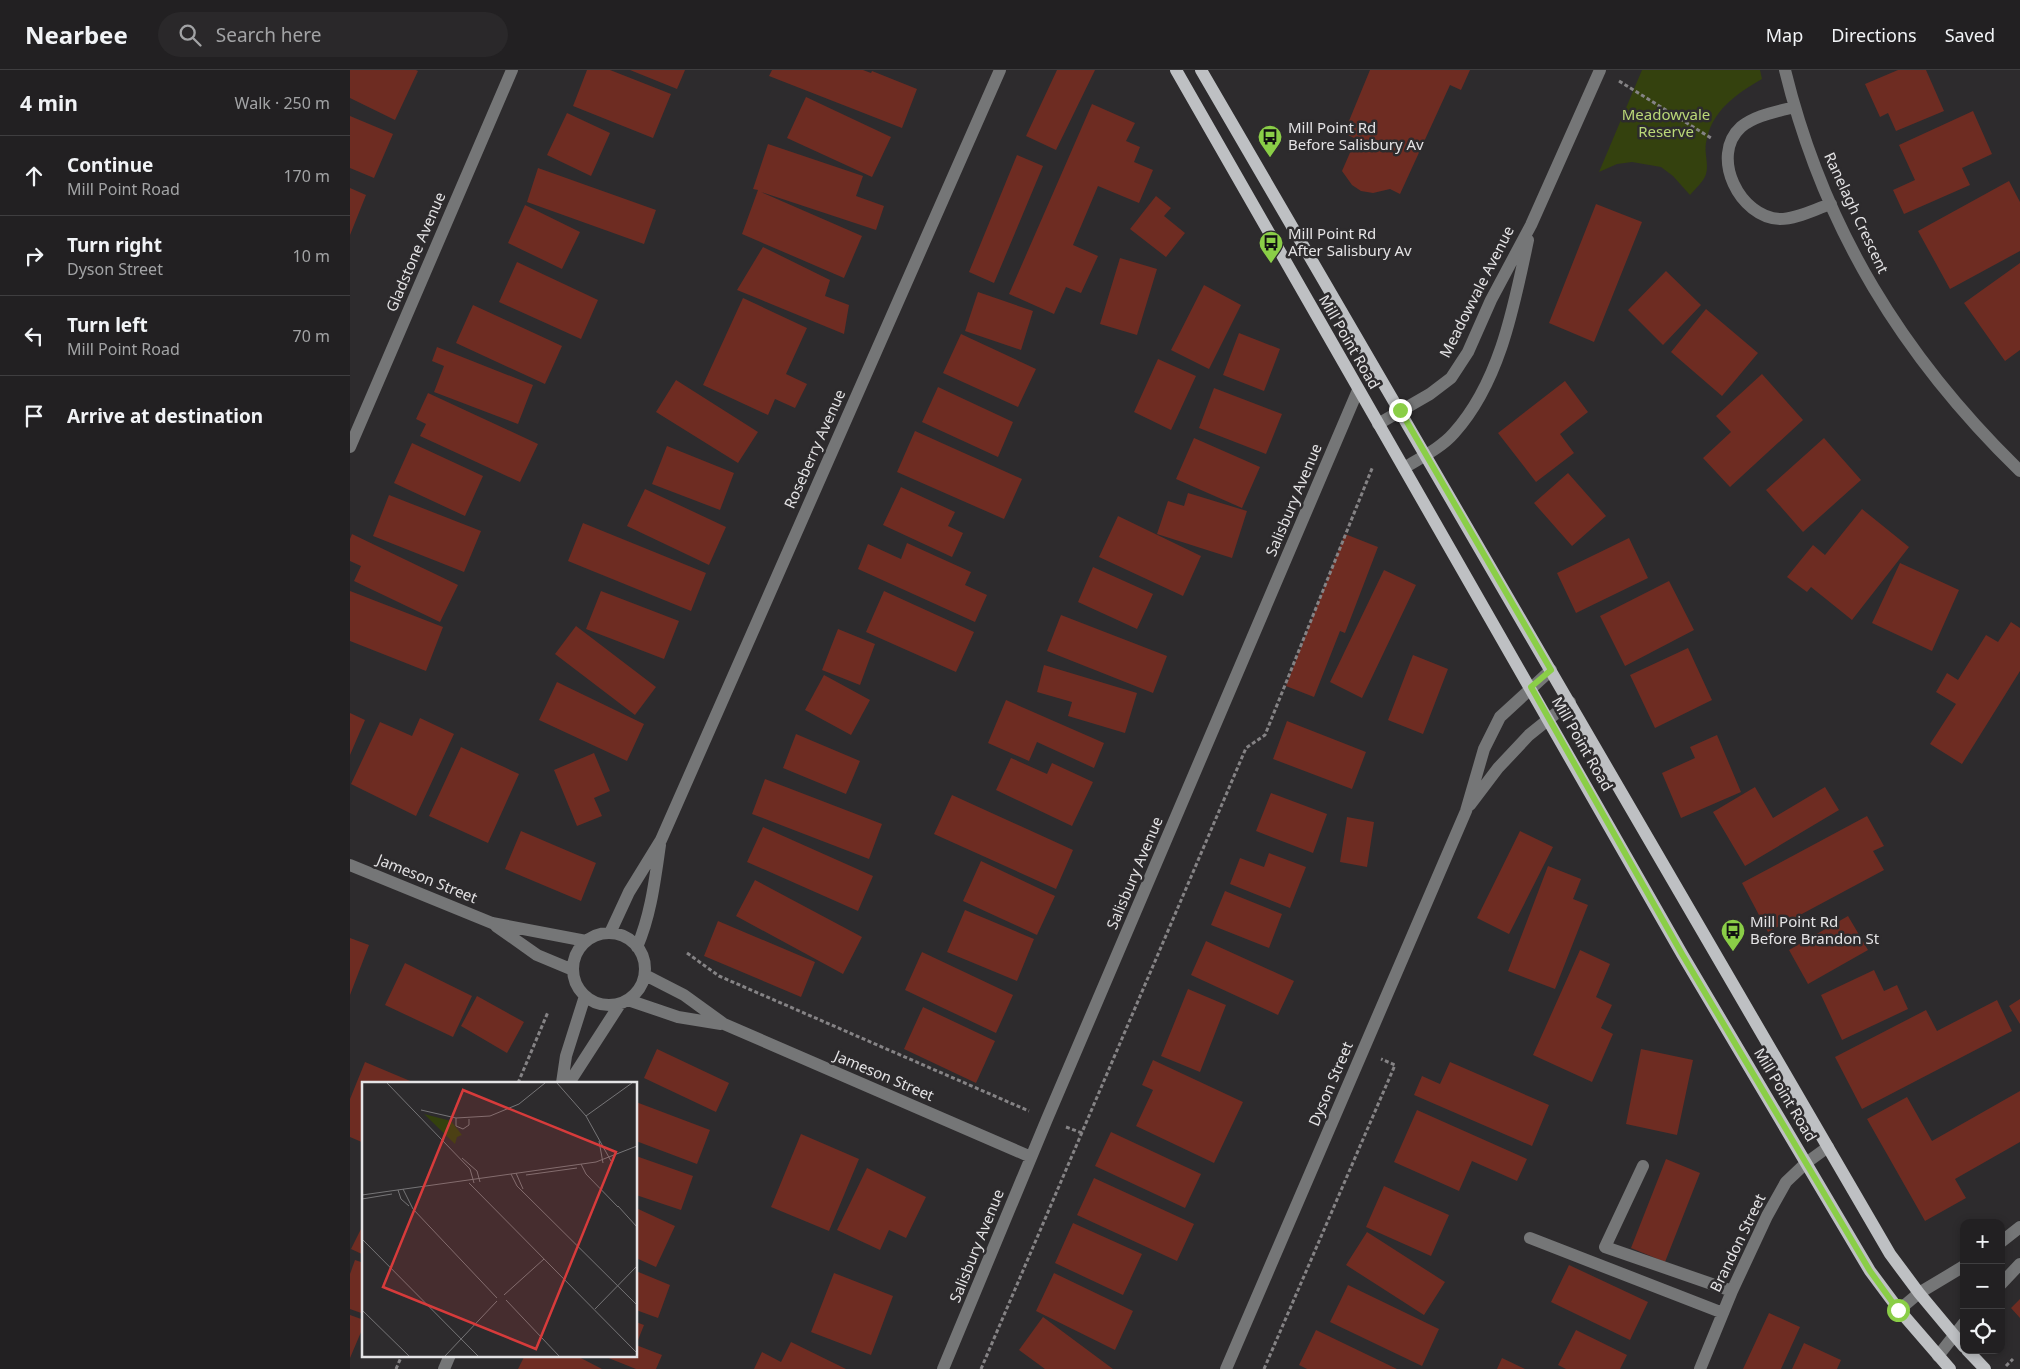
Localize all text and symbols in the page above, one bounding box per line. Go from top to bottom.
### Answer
search box [158,12,508,57]
text: Nearbee [25,18,128,51]
icon: search [176,21,204,49]
text: Search here [216,22,322,48]
text: Map [1766,23,1803,47]
text: Directions [1831,23,1917,47]
text: Saved [1945,23,1995,47]
text: 4 min [20,89,78,117]
text: Walk · 250 m [235,92,330,114]
park label: Meadowvale Reserve [1622,104,1710,141]
place label: Mill Point Rd Before Salisbury Av [1288,117,1424,154]
bus stop icon: Mill Point Rd Before Salisbury Av [1257,124,1283,158]
street label: Ranelagh Crescent [1820,149,1894,277]
text: Continue [67,152,153,178]
icon: ahead [20,162,48,190]
text: 170 m [283,165,330,187]
text: Mill Point Road [67,178,180,200]
street label: Gladstone Avenue [381,189,449,315]
street label: Meadowvale Avenue [1434,222,1518,361]
place label: Mill Point Rd After Salisbury Av [1288,223,1412,260]
bus stop icon: Mill Point Rd After Salisbury Av [1258,230,1284,264]
text: Turn right [67,232,162,258]
icon: right [20,242,48,270]
text: 10 m [293,245,330,267]
text: Dyson Street [67,258,163,280]
street label: Mill Point Road [1315,291,1385,392]
text: Turn left [67,312,148,338]
icon: left [20,322,48,350]
text: 70 m [293,325,330,347]
text: Mill Point Road [67,338,180,360]
street label: Roseberry Avenue [779,386,849,511]
route end [1389,399,1412,422]
icon: arrive [20,402,48,430]
text: Arrive at destination [67,403,263,429]
street label: Salisbury Avenue [1260,440,1326,559]
street label: Mill Point Road [1548,693,1618,794]
street label: Salisbury Avenue [1101,813,1167,932]
street label: Jameson Street [372,848,481,907]
place label: Mill Point Rd Before Brandon St [1750,911,1880,948]
bus stop icon: Mill Point Rd Before Brandon St [1720,918,1746,952]
street label: Dyson Street [1303,1038,1357,1129]
street label: Jameson Street [830,1044,938,1105]
street label: Mill Point Road [1750,1044,1822,1145]
inset map [362,1082,638,1356]
street label: Salisbury Avenue [944,1186,1008,1305]
street label: Brandon Street [1705,1190,1770,1295]
map controls [1960,1219,2005,1354]
button: + [1960,1219,2005,1264]
button: − [1960,1264,2005,1309]
route start [1887,1299,1910,1322]
button: locate [1960,1309,2005,1354]

